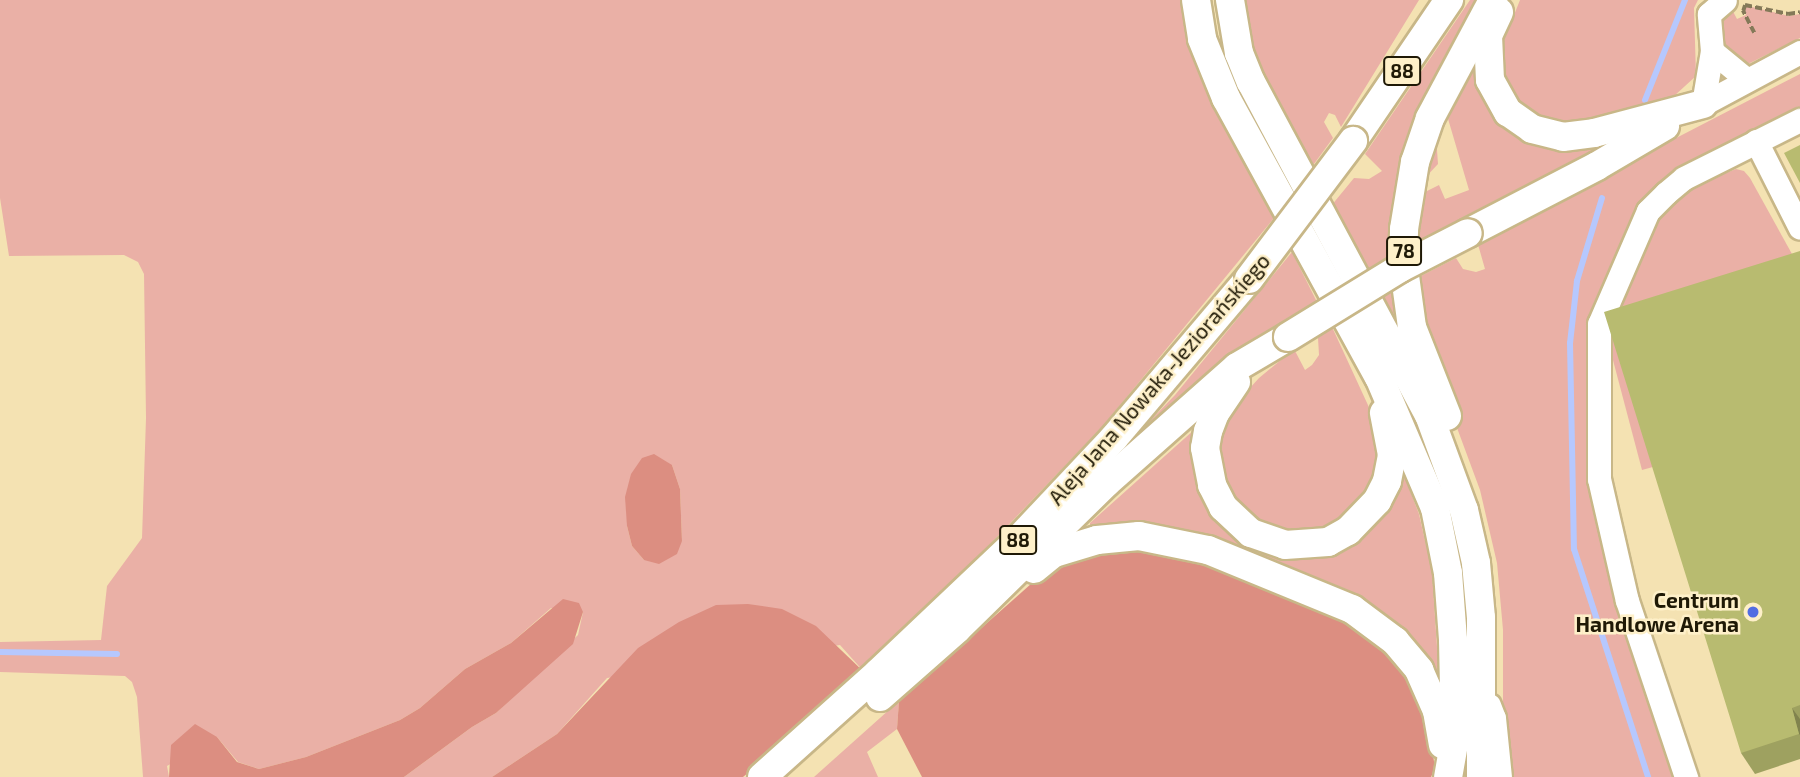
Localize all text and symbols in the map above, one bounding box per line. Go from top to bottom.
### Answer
road number: 88 [1383,55,1421,86]
road number: 78 [1385,235,1423,266]
street label: Aleja Jana Nowaka-Jeziorańskiego [1043,248,1275,510]
road number: 88 [999,524,1037,555]
place label: Centrum Handlowe Arena [1575,587,1739,637]
marker: Centrum Handlowe Arena [1745,604,1761,620]

